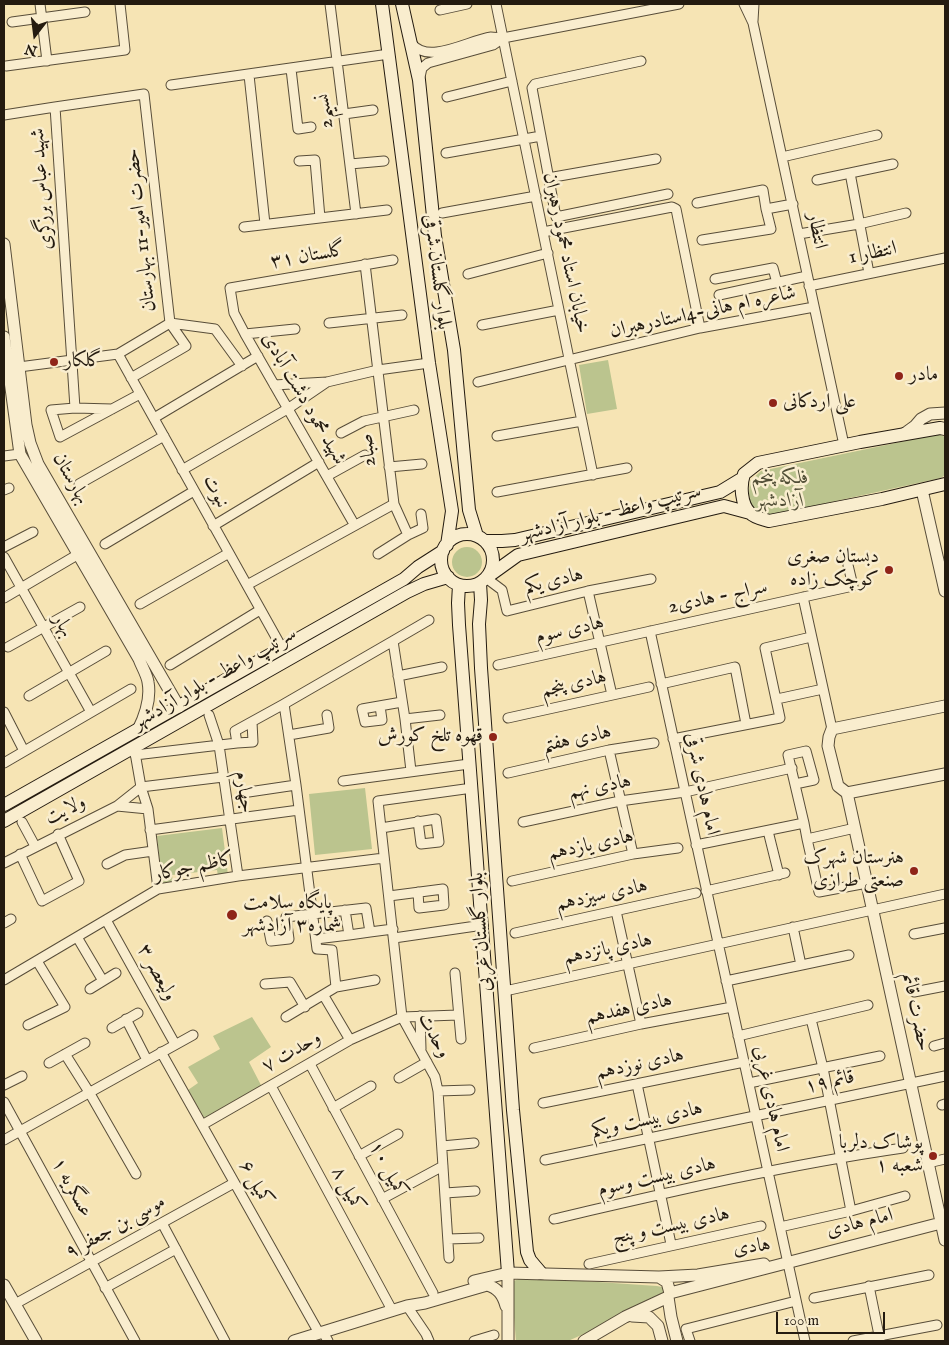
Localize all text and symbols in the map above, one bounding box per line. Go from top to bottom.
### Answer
north arrow [10,10,60,60]
text: N [23,39,39,60]
street label: نسیم2 [312,92,340,130]
street label: شهید عباس برزگری [27,127,59,251]
street label: حضرت امیر-11 بهارستان [121,147,163,313]
street label: خیابان استاد محمود رهبران [536,170,594,336]
street label: انتظار [801,211,831,251]
street label: بلوار گلستان شرقی [417,213,455,331]
street label: انتظار 1 [847,237,899,271]
street label: گلستان ۳۱ [269,239,347,275]
street label: شاعره ام هانی-4استادرهبران [608,282,798,344]
street label: شهید محمود دشت آبادی [255,328,351,470]
place label: گلکار [64,350,102,374]
marker: گلکار [48,356,60,368]
place label: مادر [909,364,938,388]
marker: مادر [893,370,905,382]
place label: علی اردکانی [783,391,856,415]
marker: علی اردکانی [767,397,779,409]
street label: صبا2 [355,432,383,468]
street label: بهارستان [46,449,94,509]
park label: فلکه پنجم آزادشهر [751,467,809,514]
street label: نبوت [196,471,234,513]
street label: سرتیپ واعظ - بلوار آزادشهر [518,480,704,548]
place label: دبستان صغری کوچک زاده [787,546,879,593]
street label: هادی یکم [522,564,586,600]
marker: دبستان صغری کوچک زاده [883,564,895,576]
street label: سراج - هادی2 [666,576,770,620]
street label: بهار [46,610,78,642]
street label: هادی سوم [533,611,607,651]
street label: سرتیپ واعظ - بلوار آزادشهر [129,622,301,736]
street label: هادی پنجم [539,666,609,704]
street label: هادی هفتم [540,721,614,759]
place label: قهوه تلخ کورش [378,725,483,749]
street label: امام هادی شرقی [678,730,724,838]
marker: قهوه تلخ کورش [487,731,499,743]
street label: جهارم [228,769,258,815]
street label: هادی نهم [567,770,633,806]
street label: ولایت [42,791,90,831]
street label: هادی یازدهم [546,825,636,867]
place label: هنرستان شهرک صنعتی طرازی [803,847,904,894]
street label: کاظم جوکار [151,848,237,888]
marker: هنرستان شهرک صنعتی طرازی [908,865,920,877]
street label: بلوار گلستان غربی [466,872,498,992]
street label: هادی سیزدهم [554,875,650,917]
place label: پایگاه سلامت شماره۳ آزادشهر [243,892,342,939]
marker: پایگاه سلامت شماره۳ آزادشهر [225,908,239,922]
street label: هادی پانزدهم [561,929,655,971]
street label: ولیعصر ۳ [131,940,181,1006]
street label: حضرت قائم [895,971,935,1053]
street label: هادی هفدهم [584,989,674,1031]
street label: وحدت [411,1009,455,1063]
street label: وحدت ۷ [258,1027,326,1079]
street label: هادی نوزدهم [594,1044,686,1086]
street label: امام هادی غربی [747,1044,793,1154]
street label: قائم ۱۹ [803,1066,857,1100]
street label: هادی بیست ویکم [589,1097,705,1145]
place label: پوشاک دلربا شعبه ۱ [839,1132,923,1179]
street label: کمیل ۱۰ [362,1138,412,1202]
marker: پوشاک دلربا شعبه ۱ [927,1150,939,1162]
street label: هادی بیست وسوم [596,1153,718,1203]
street label: عسگریه ۱ [45,1154,97,1222]
street label: کمیل ۶ [233,1157,277,1211]
street label: کمیل ۸ [325,1163,369,1217]
street label: موسی بن جعفر ۹ [62,1191,170,1265]
street label: هادی بیست و پنج [610,1203,732,1251]
street label: امام هادی [824,1204,896,1244]
street label: هادی [732,1234,772,1262]
scale bar [779,1302,888,1334]
text: 100 m [784,1311,819,1330]

